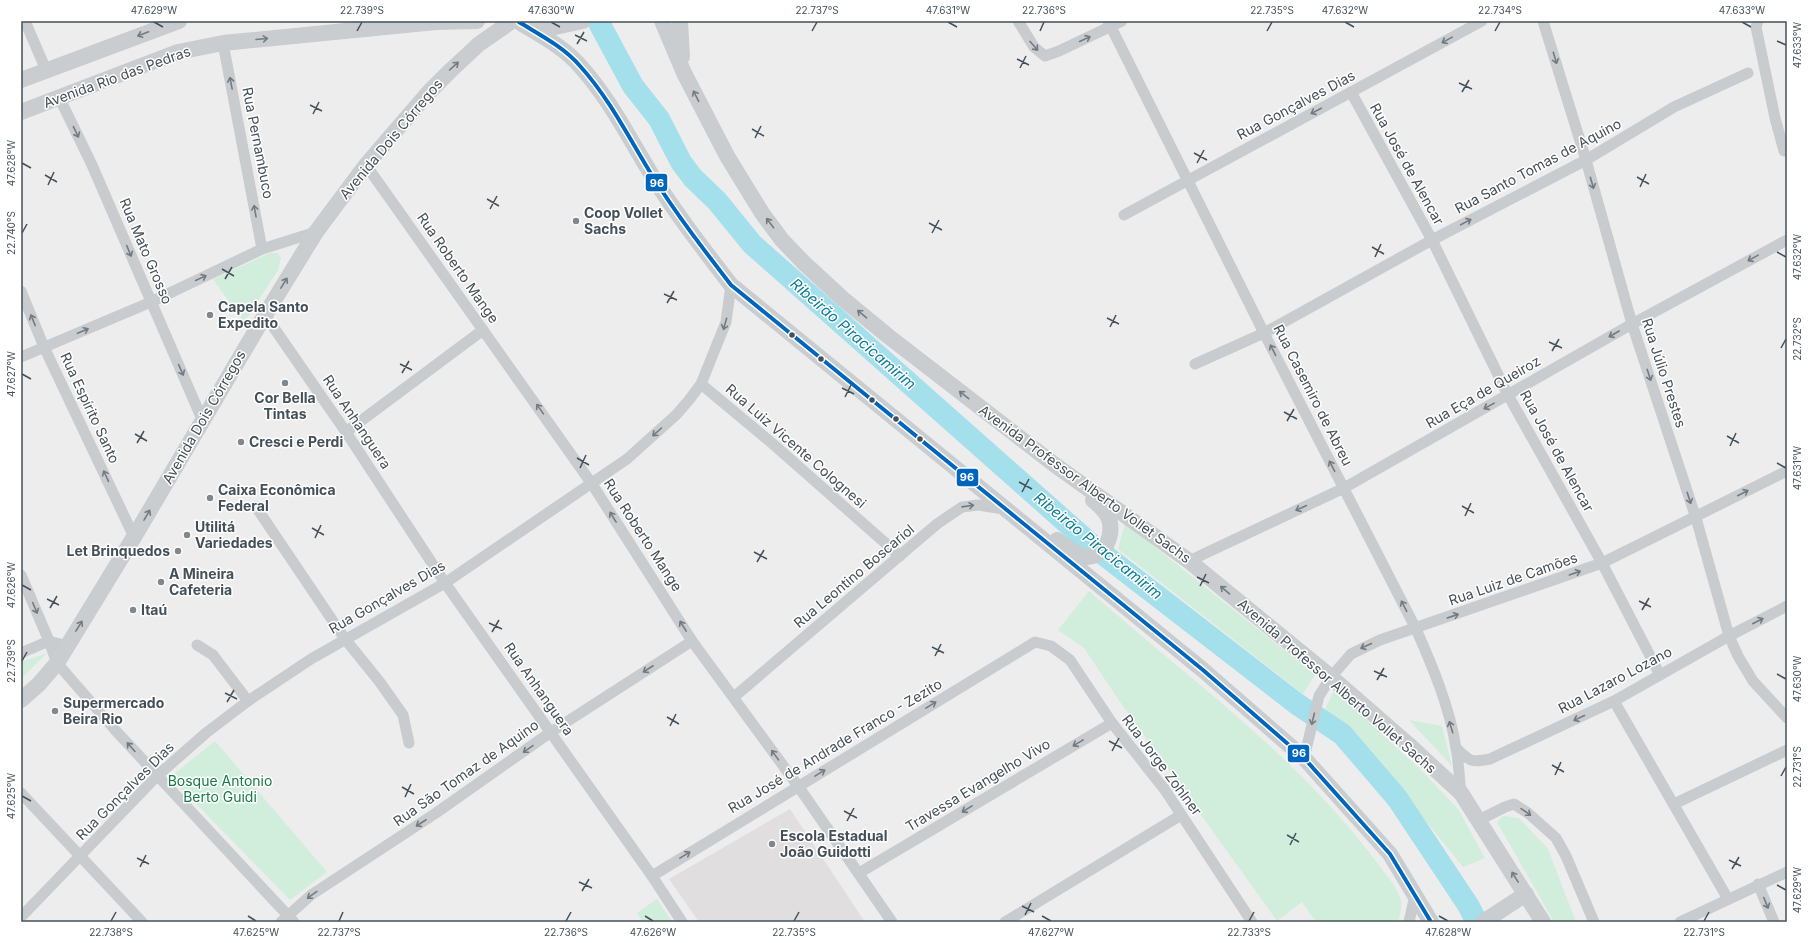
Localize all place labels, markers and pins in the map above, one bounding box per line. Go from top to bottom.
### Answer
place label: Coop Vollet Sachs [584,204,663,237]
marker: Coop Vollet Sachs [571,216,581,226]
place label: Capela Santo Expedito [218,298,309,331]
marker: Capela Santo Expedito [205,310,215,320]
unlabelled marker [787,330,797,340]
unlabelled marker [816,354,826,364]
marker: Cor Bella Tintas [280,378,290,388]
place label: Cor Bella Tintas [254,389,316,422]
unlabelled marker [867,395,877,405]
unlabelled marker [891,414,901,424]
place label: Cresci e Perdi [249,433,343,450]
unlabelled marker [915,434,925,444]
marker: Cresci e Perdi [236,437,246,447]
place label: Caixa Econômica Federal [218,481,336,514]
marker: Caixa Econômica Federal [205,493,215,503]
place label: Utilitá Variedades [195,518,273,551]
marker: Utilitá Variedades [182,530,192,540]
place label: Let Brinquedos [67,542,170,559]
marker: Let Brinquedos [173,546,183,556]
place label: A Mineira Cafeteria [169,565,234,598]
marker: A Mineira Cafeteria [156,577,166,587]
place label: Itaú [141,601,167,618]
marker: Itaú [128,605,138,615]
place label: Supermercado Beira Rio [63,694,165,727]
marker: Supermercado Beira Rio [50,706,60,716]
place label: Escola Estadual João Guidotti [780,827,888,860]
marker: Escola Estadual João Guidotti [767,839,777,849]

